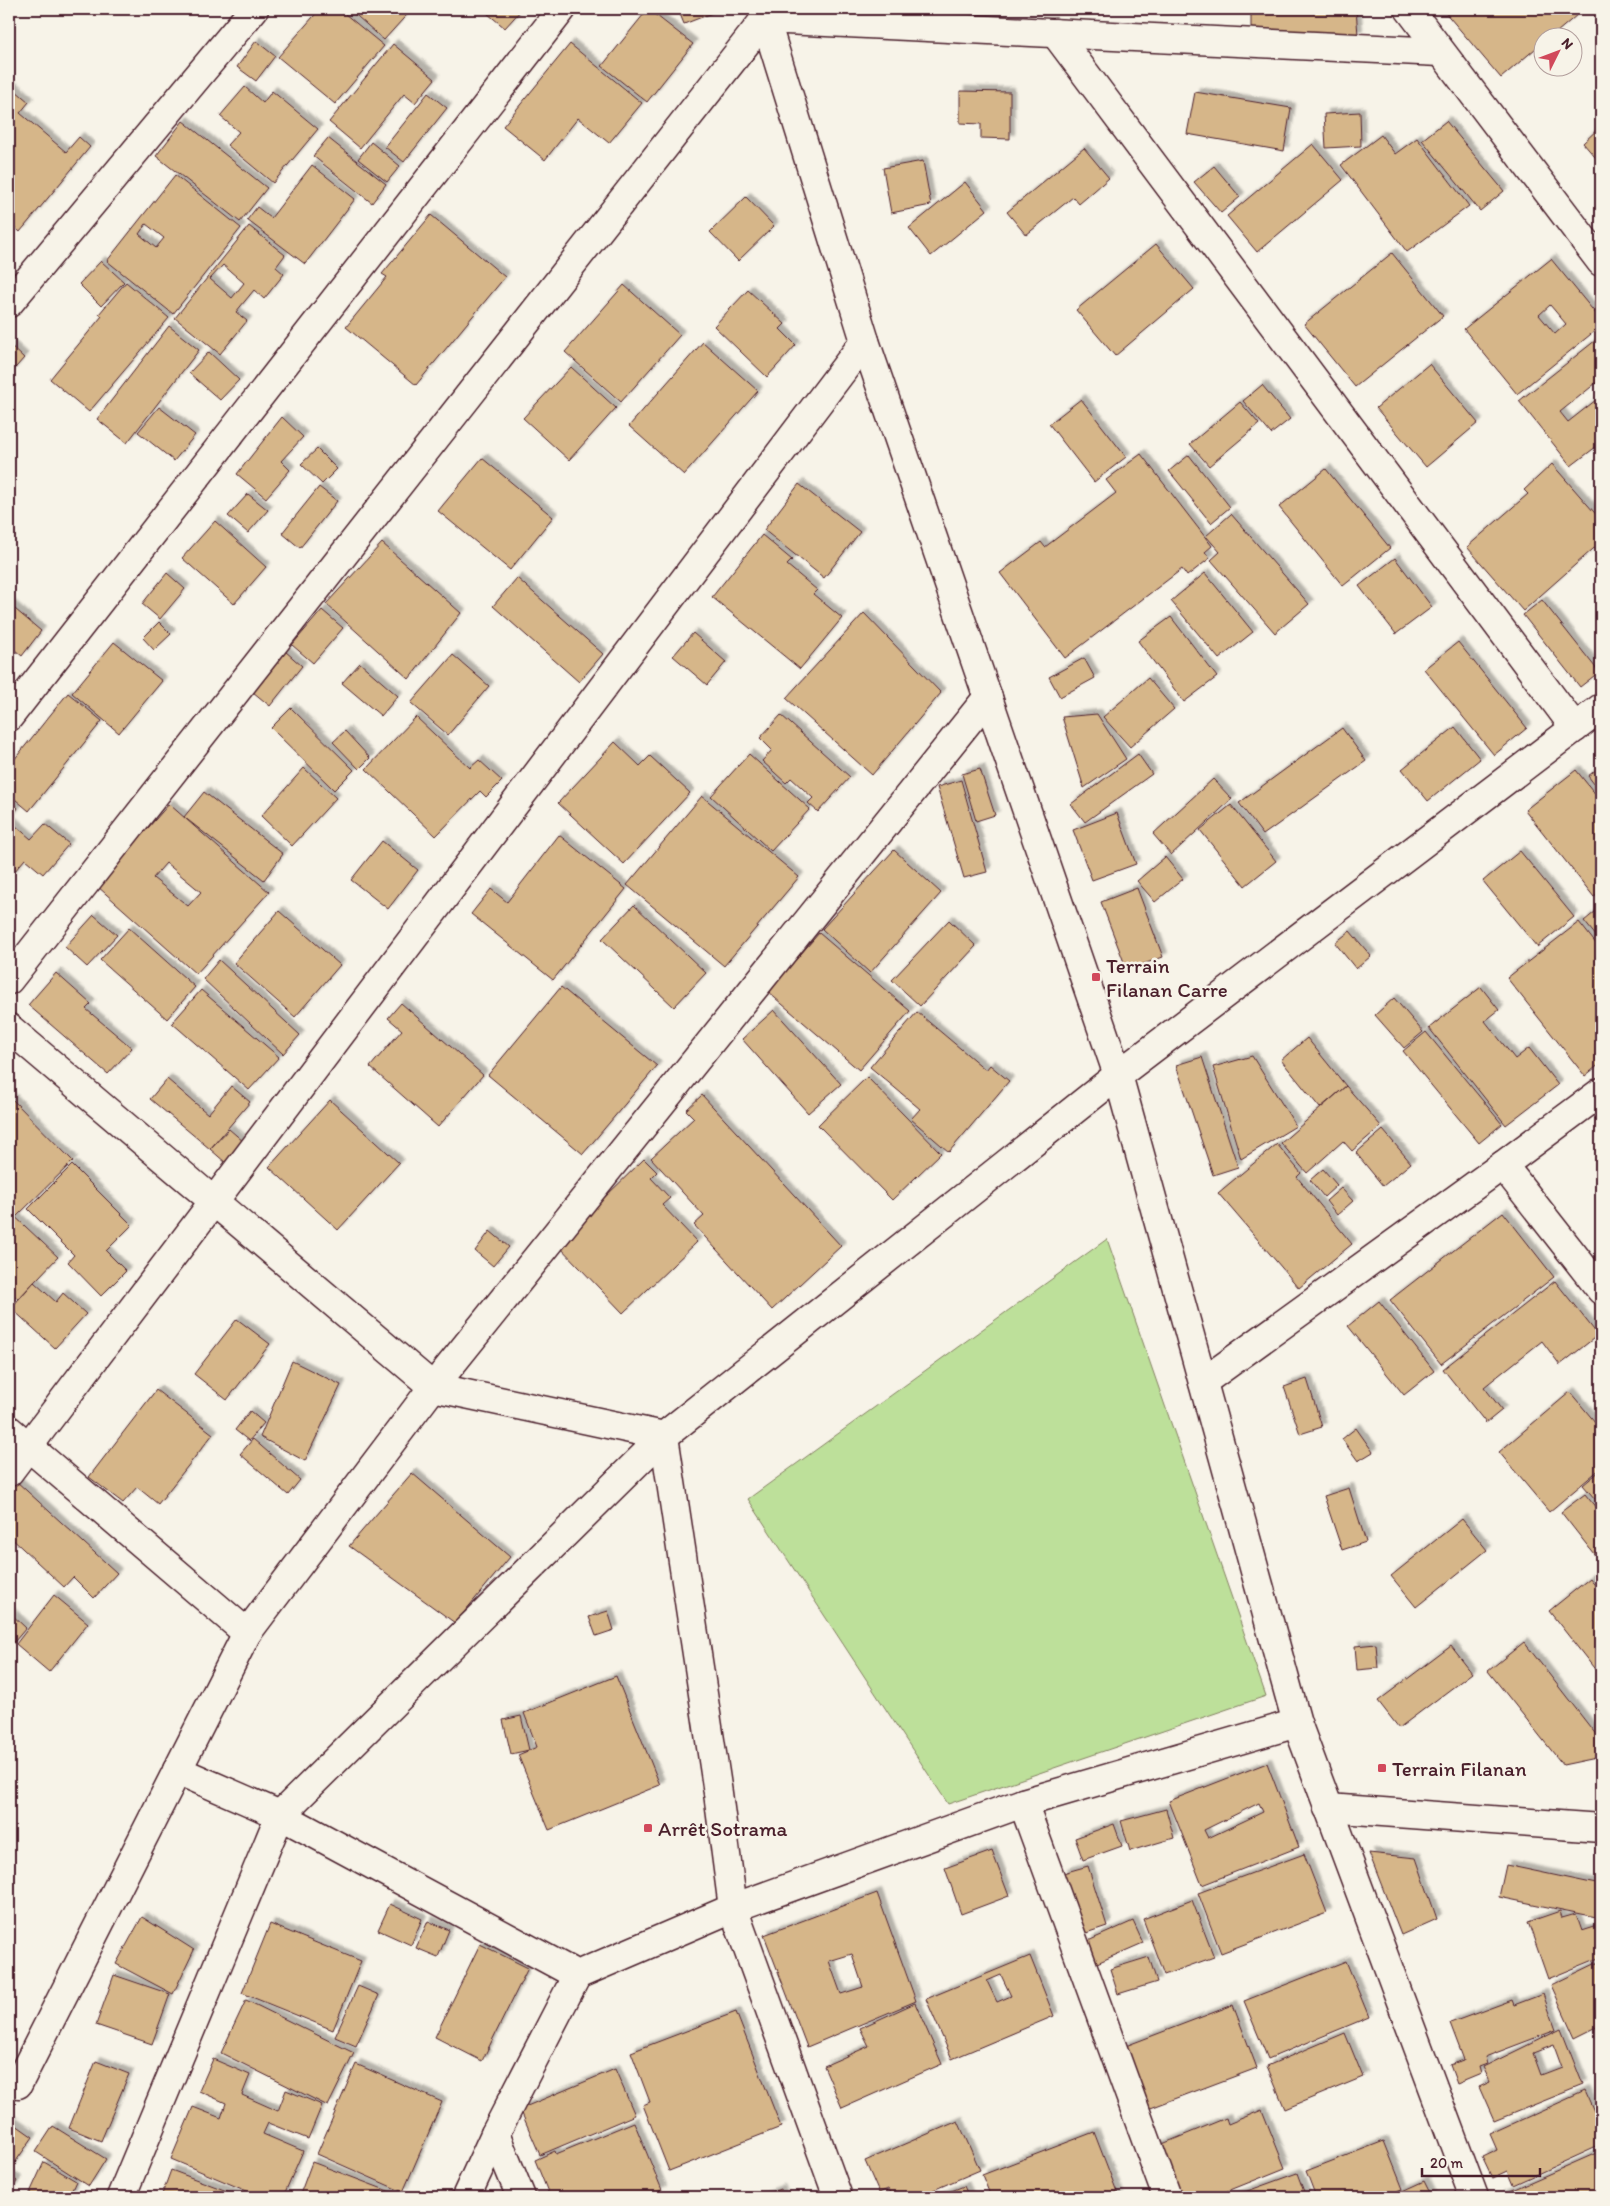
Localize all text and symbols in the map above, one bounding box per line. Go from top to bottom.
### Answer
north arrow [1532,28,1582,78]
text: N [1558,34,1577,53]
place label: Terrain Filanan Carre [1106,953,1228,1002]
marker: Terrain Filanan Carre [1090,971,1102,983]
place label: Terrain Filanan [1392,1756,1527,1781]
marker: Terrain Filanan [1376,1762,1388,1774]
place label: Arrêt Sotrama [658,1816,788,1841]
marker: Arrêt Sotrama [642,1822,654,1834]
scale bar [1422,2146,1540,2178]
text: 20 m [1430,2154,1464,2172]

